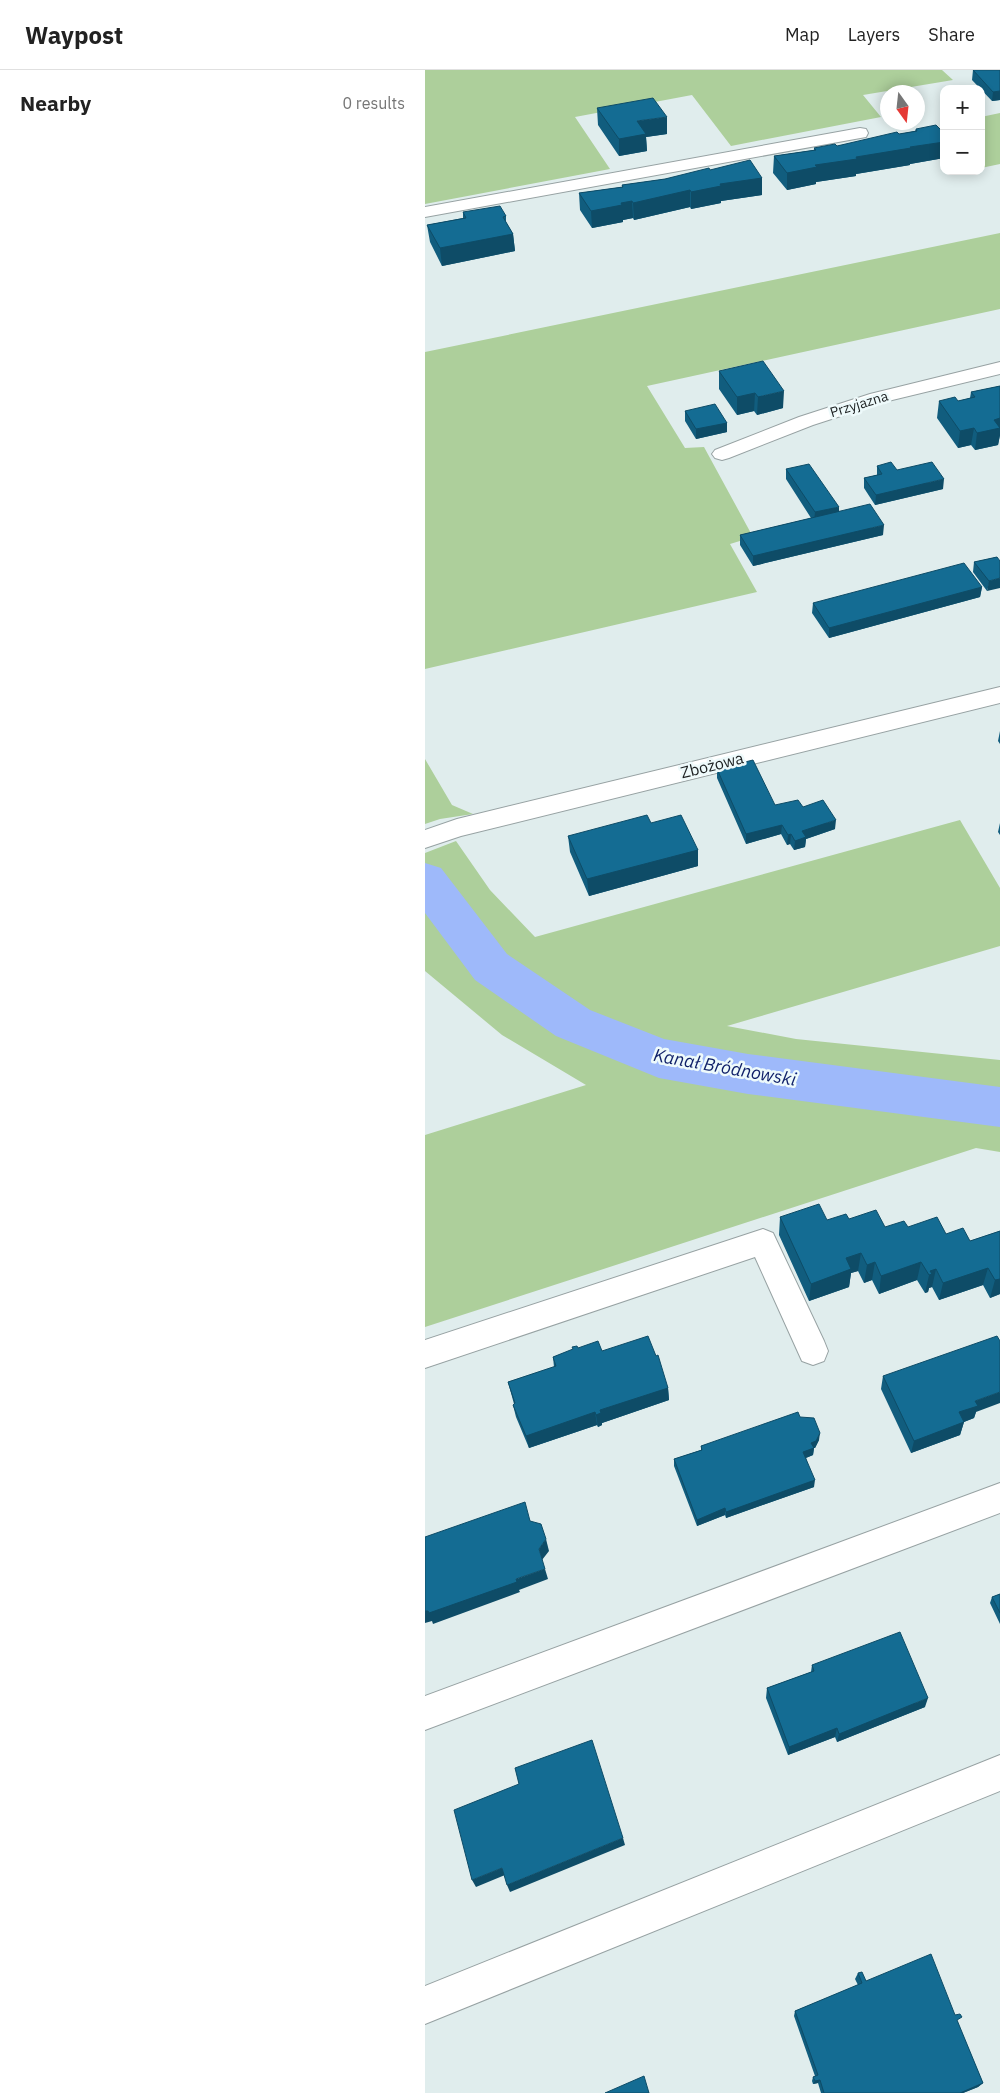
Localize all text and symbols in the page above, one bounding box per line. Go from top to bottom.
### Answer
text: Waypost [25,19,123,51]
text: Map [785,23,820,46]
text: Layers [848,23,900,46]
text: Share [928,23,975,46]
north arrow [880,85,925,130]
map controls [940,85,985,175]
button: + [940,85,985,130]
text: Nearby [20,89,91,117]
text: 0 results [342,93,405,113]
button: − [940,130,985,175]
street label: Przyjazna [828,386,891,421]
street label: Zbożowa [678,747,746,782]
water label: Kanał Bródnowski [652,1043,798,1091]

